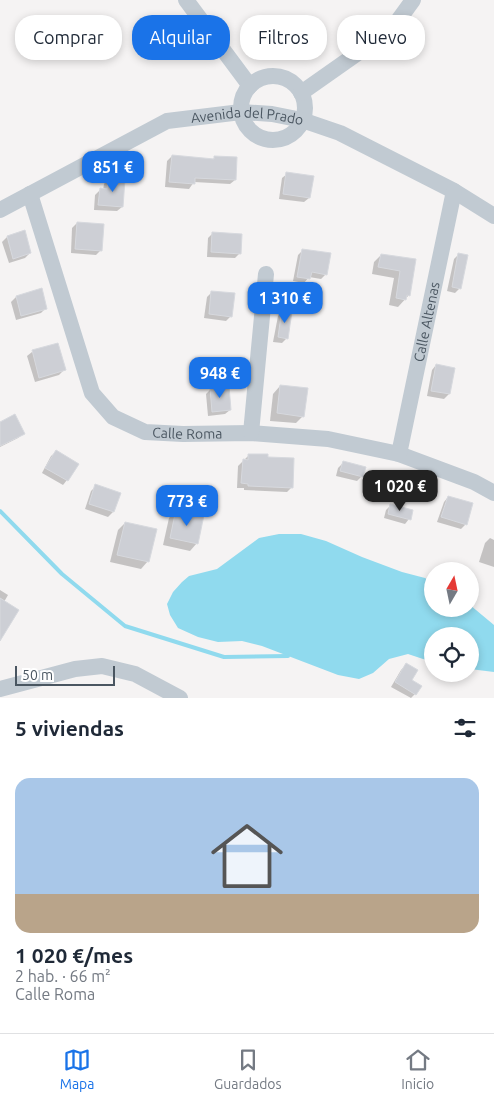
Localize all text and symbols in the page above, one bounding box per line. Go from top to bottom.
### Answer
chip: Comprar [15,15,122,60]
chip: Alquilar [132,15,230,60]
chip: Filtros [240,15,327,60]
chip: Nuevo [337,15,425,60]
street label: Avenida del Prado [190,104,305,128]
pin: 851 € [78,150,148,193]
text: 851 € [93,158,133,176]
street label: Calle Altenas [410,280,443,363]
pin: 1 310 € [239,282,331,324]
text: 1 310 € [259,289,311,307]
pin: 948 € [185,356,255,399]
text: 948 € [200,364,240,382]
street label: Calle Roma [152,424,223,442]
pin: 1 020 € [354,470,446,512]
text: 1 020 € [374,477,426,495]
pin: 773 € [152,484,222,527]
text: 773 € [167,492,207,510]
north arrow [424,562,479,618]
map controls [424,562,479,682]
button: locate [424,627,479,682]
scale bar [15,663,115,686]
text: 50 m [22,667,53,683]
icon: filters [451,714,479,742]
text: 5 viviendas [15,716,124,740]
icon: home [202,811,292,901]
text: 1 020 €/mes [15,943,133,967]
text: 2 hab. · 66 m² [15,967,111,985]
text: Calle Roma [15,985,95,1003]
tab: Mapa [60,1046,95,1092]
tab: Guardados [214,1046,282,1092]
tab: Inicio [401,1046,434,1092]

